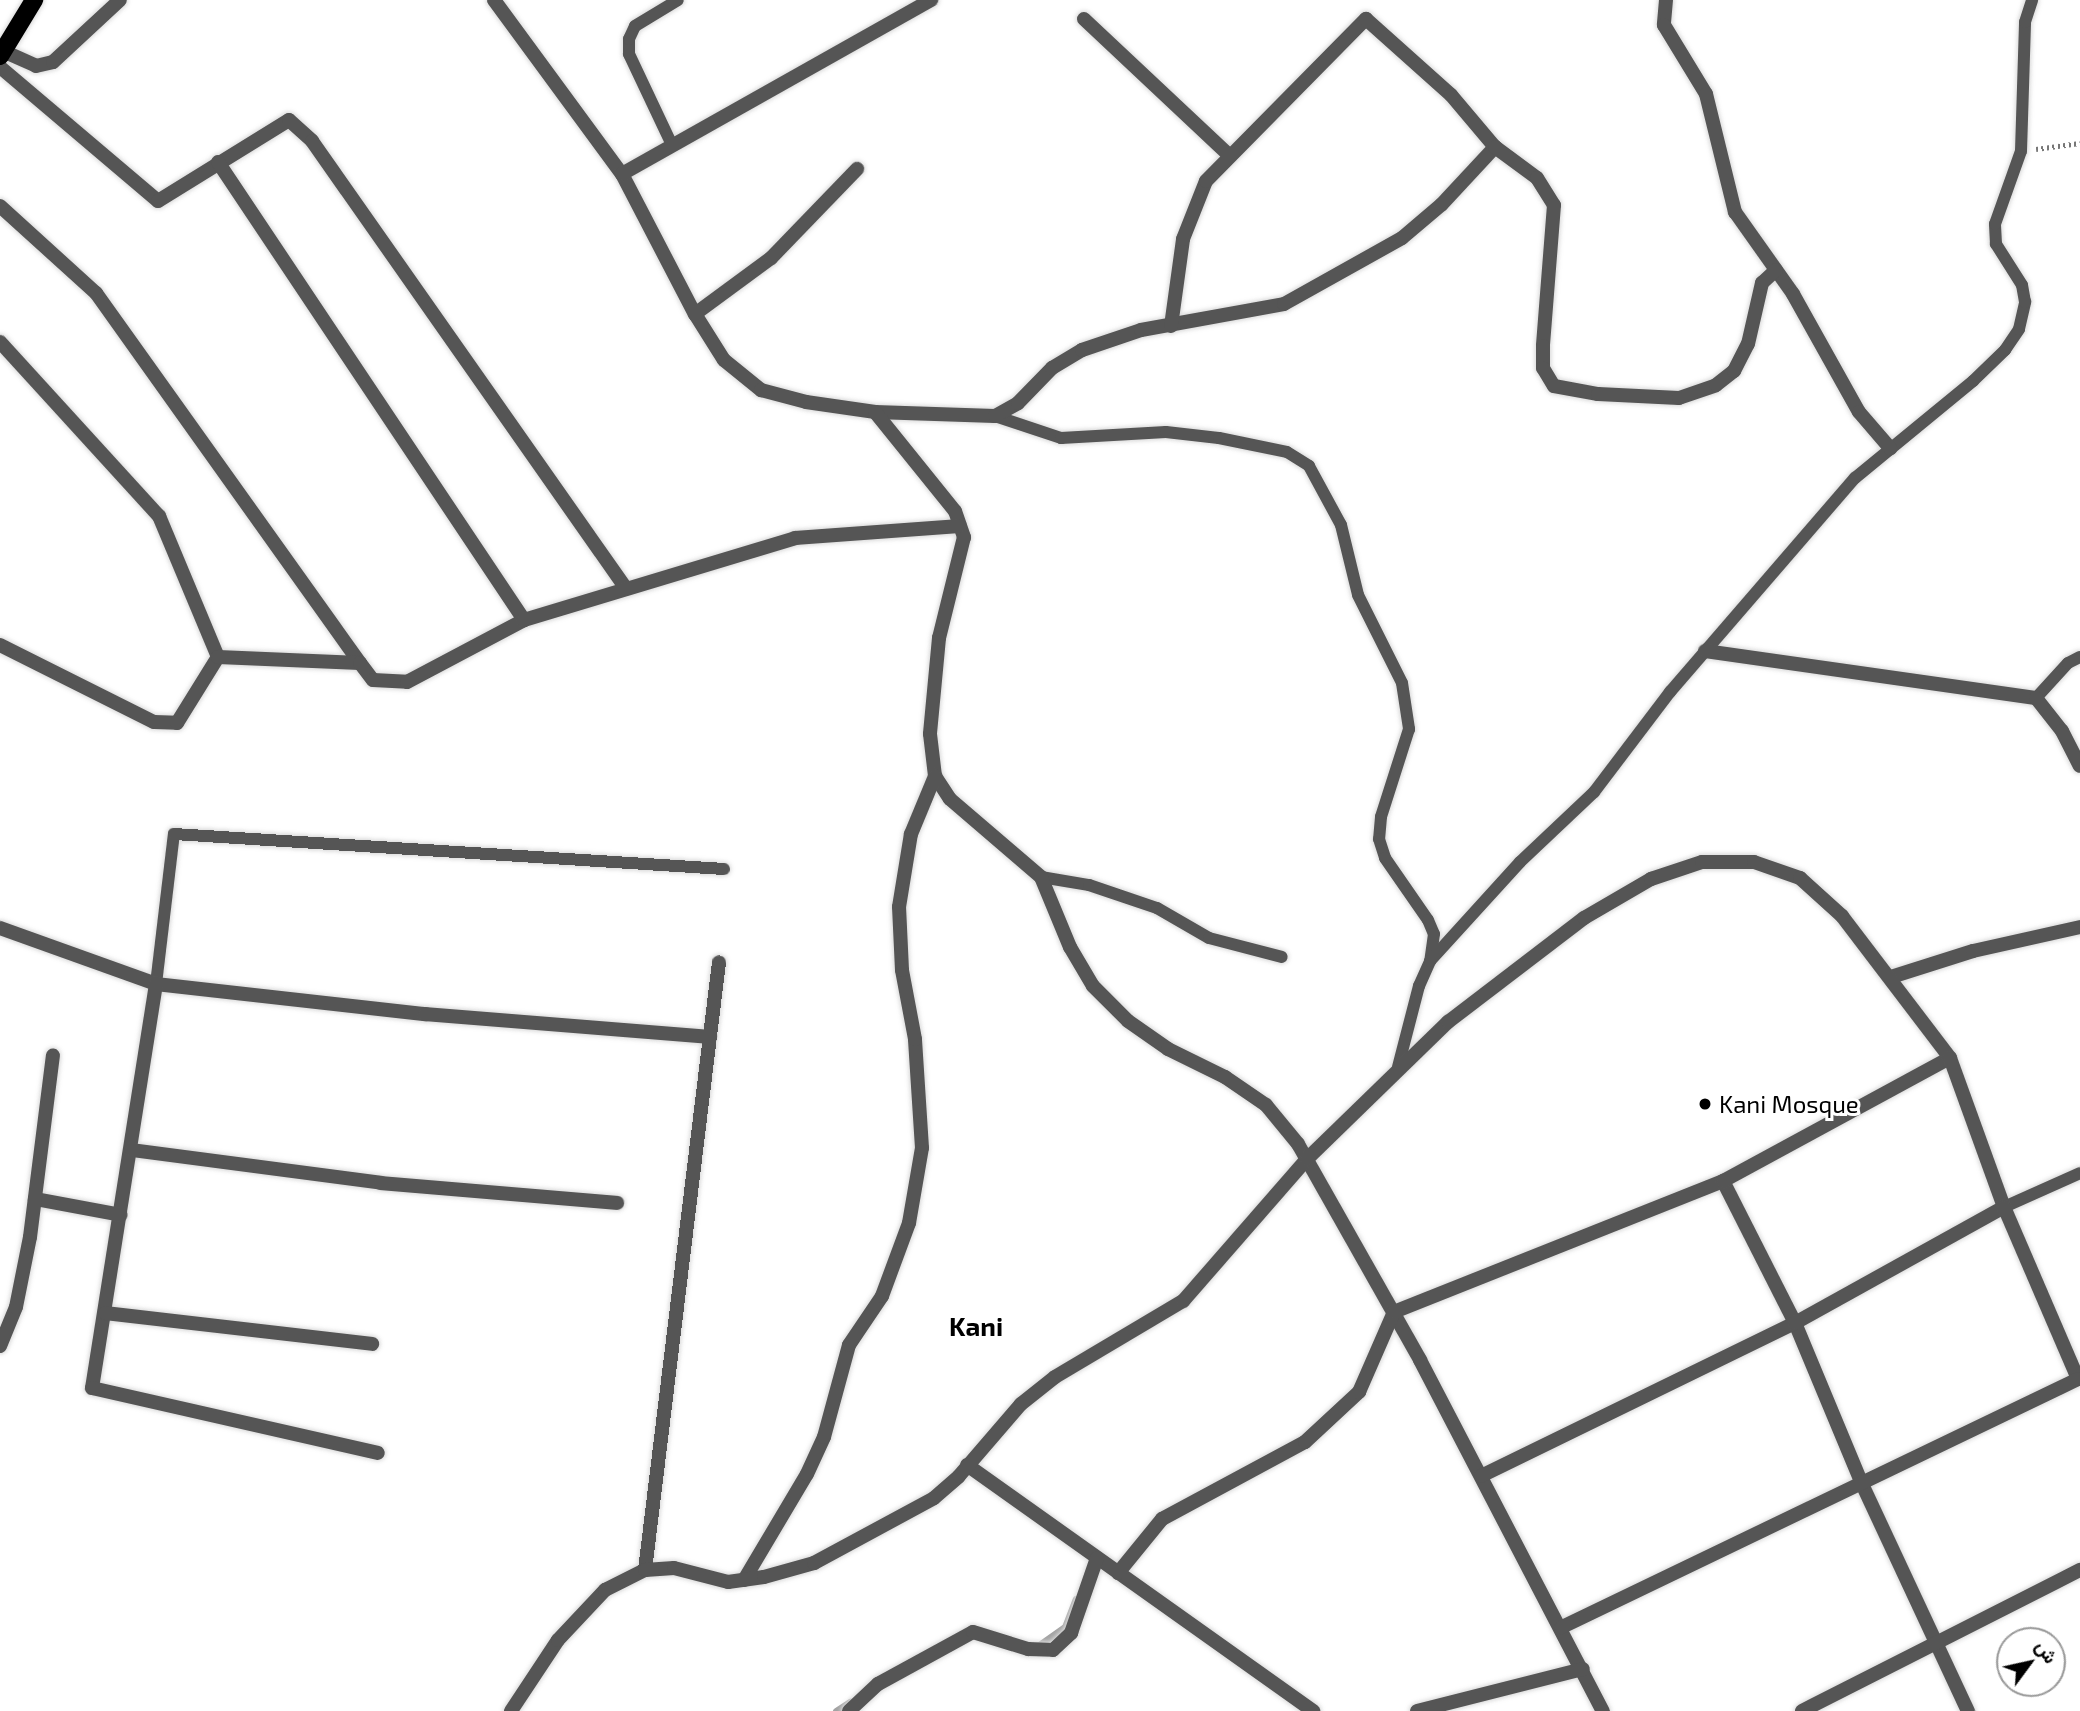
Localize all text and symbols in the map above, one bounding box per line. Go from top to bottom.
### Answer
place label: Kani Mosque [1719,1090,1859,1118]
marker: Kani Mosque [1697,1096,1713,1112]
district label: Kani [949,1310,1003,1342]
north arrow [1996,1627,2066,1697]
text: ش [2031,1636,2063,1667]

